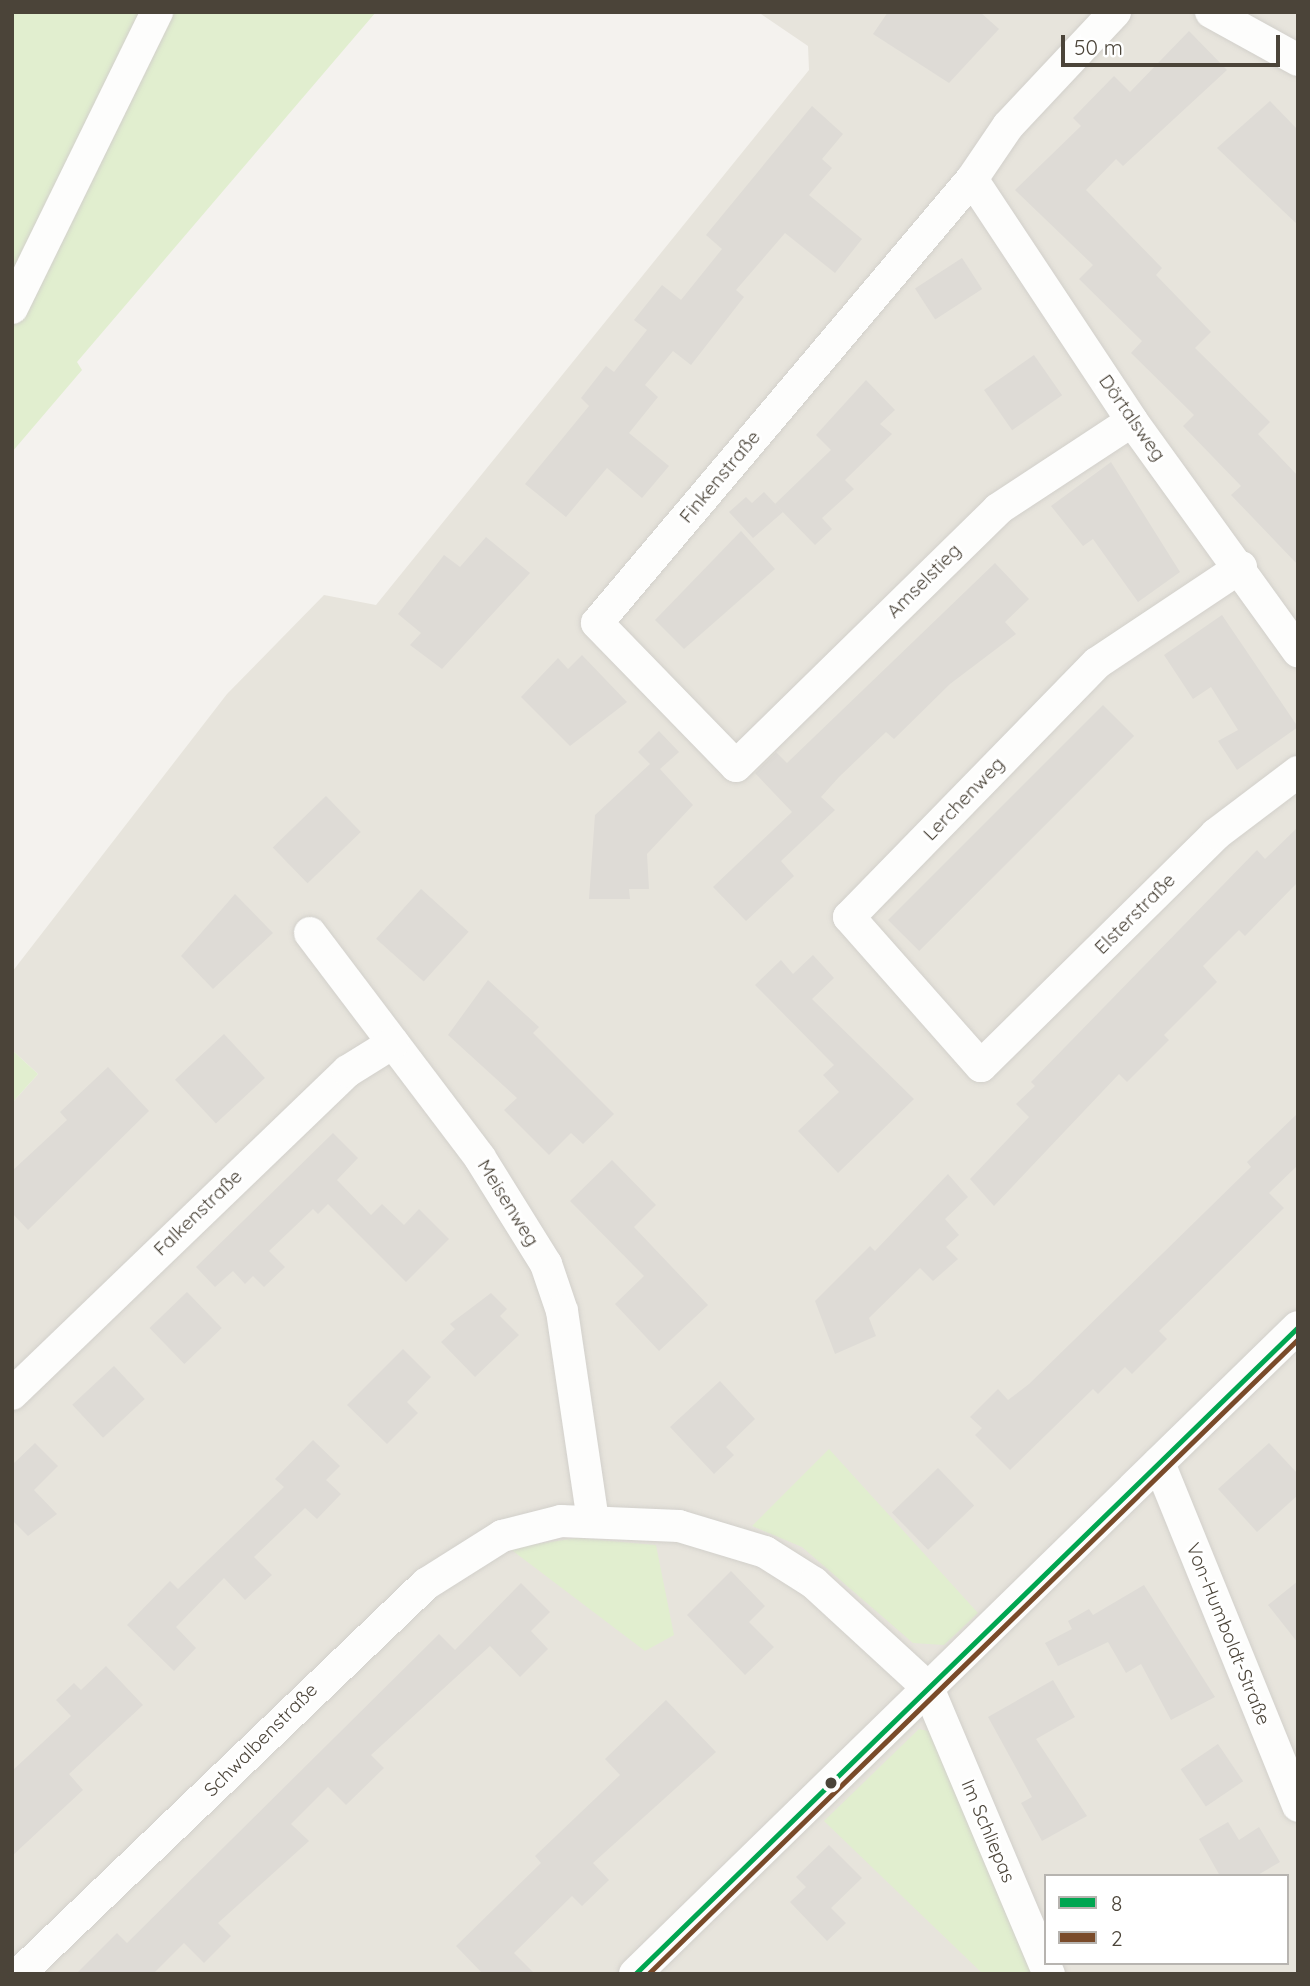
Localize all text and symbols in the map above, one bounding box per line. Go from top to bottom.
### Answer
scale bar [1065,21,1284,65]
text: 50 m [1074,34,1123,60]
street label: Dörtalsweg [1094,370,1170,466]
street label: Finkenstraße [675,426,765,528]
street label: Amselstieg [882,539,966,623]
street label: Lerchenweg [919,753,1009,845]
street label: Elsterstraße [1090,869,1180,959]
street label: Meisenweg [472,1155,544,1251]
street label: Falkenstraße [149,1165,247,1261]
street label: Von-Humboldt-Straße [1181,1540,1275,1728]
street label: Schwalbenstraße [200,1679,322,1801]
unlabelled marker [824,1776,838,1790]
street label: Im Schliepas [956,1776,1020,1886]
legend [1044,1874,1289,1965]
text: 8 [1111,1890,1122,1916]
text: 2 [1111,1925,1123,1951]

